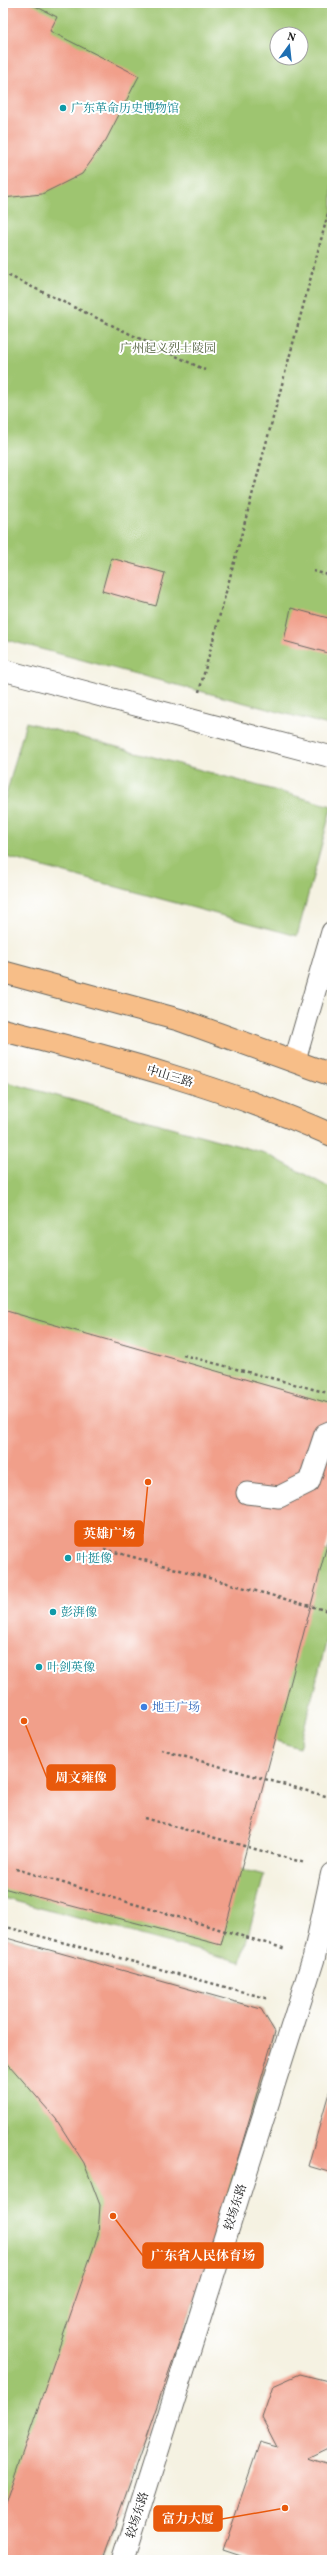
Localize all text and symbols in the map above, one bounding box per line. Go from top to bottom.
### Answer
north arrow [269,26,309,66]
text: N [285,30,297,46]
place label: 广东革命历史博物馆 [71,101,179,117]
marker: 广东革命历史博物馆 [58,103,68,113]
park label: 广州起义烈士陵园 [120,341,216,357]
street label: 中山三路 [144,1062,195,1092]
callout: 英雄广场 [75,1521,143,1546]
text: 英雄广场 [83,1526,135,1544]
place label: 叶挺像 [76,1551,112,1567]
marker: 叶挺像 [63,1553,73,1563]
place label: 彭湃像 [61,1605,97,1621]
marker: 彭湃像 [48,1607,58,1617]
place label: 叶剑英像 [47,1660,95,1676]
marker: 叶剑英像 [34,1662,44,1672]
place label: 地王广场 [152,1700,200,1716]
marker: 地王广场 [139,1702,149,1712]
callout: 周文雍像 [47,1765,115,1790]
text: 周文雍像 [55,1770,107,1788]
street label: 较场东路 [221,2182,251,2233]
callout: 广东省人民体育场 [143,2243,263,2268]
text: 广东省人民体育场 [151,2248,255,2266]
street label: 较场东路 [123,2490,153,2541]
callout: 富力大厦 [154,2506,222,2531]
text: 富力大厦 [162,2511,214,2529]

